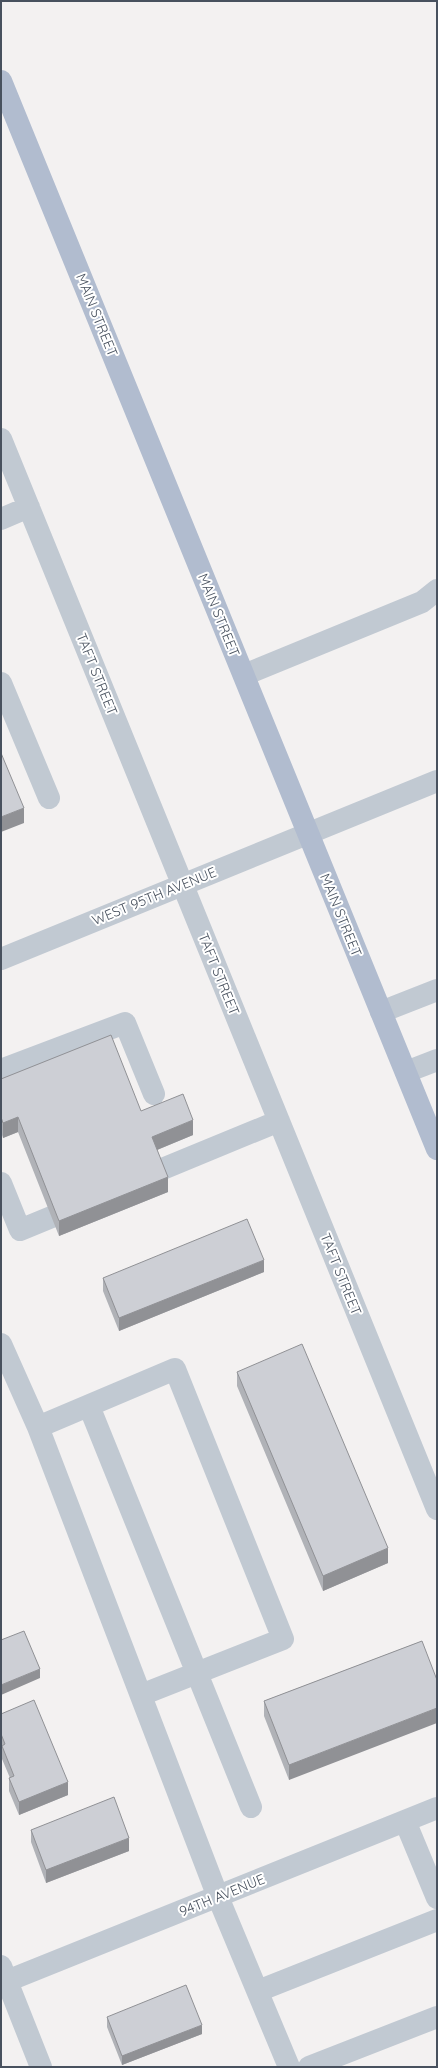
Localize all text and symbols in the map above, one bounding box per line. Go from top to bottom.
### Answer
street label: MAIN STREET [72,271,122,359]
street label: MAIN STREET [194,571,244,659]
street label: TAFT STREET [72,630,122,718]
street label: WEST 95TH AVENUE [89,863,219,929]
street label: MAIN STREET [316,871,366,959]
street label: TAFT STREET [194,930,244,1018]
street label: TAFT STREET [316,1230,366,1318]
street label: 94TH AVENUE [177,1870,267,1920]

